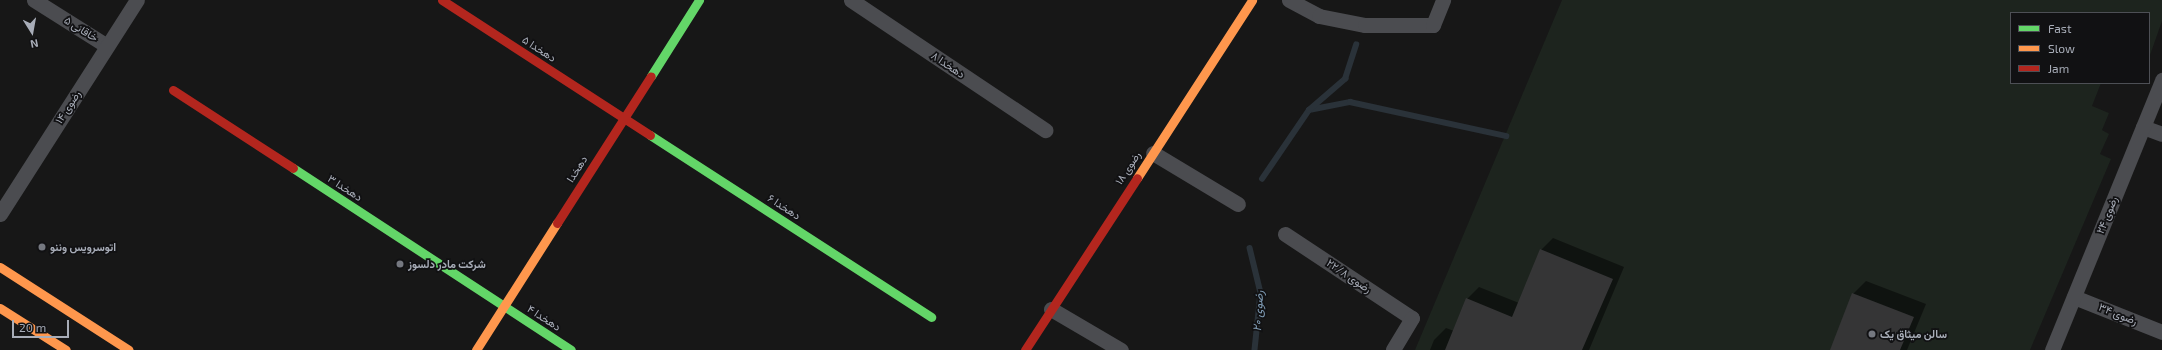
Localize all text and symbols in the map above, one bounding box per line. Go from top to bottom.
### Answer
north arrow [12,12,52,52]
legend [2010,12,2150,84]
street label: خاقانی ۵ [62,14,100,44]
text: Fast [2048,21,2071,35]
street label: دهخدا ۵ [520,33,558,65]
text: N [29,37,40,51]
text: Slow [2048,41,2075,55]
street label: دهخدا ۸ [929,49,967,81]
text: Jam [2048,61,2069,75]
street label: رضوی ۱۴ [52,88,84,126]
street label: رضوی ۱۸ [1112,149,1144,187]
street label: دهخدا [564,153,590,185]
street label: دهخدا ۳ [325,172,365,204]
street label: دهخدا ۶ [765,191,803,223]
street label: رضوی ۲۴ [2094,194,2120,236]
place label: اتوسرویس وننو [50,240,116,254]
marker: اتوسرویس وننو [37,242,47,252]
street label: رضوی ۲۲/۸ [1324,256,1374,296]
place label: شرکت مادر دلسوز [408,257,486,271]
marker: شرکت مادر دلسوز [395,259,405,269]
water label: رضوی ۲۰ [1250,290,1266,332]
street label: رضوی ۳۴ [2097,300,2139,328]
street label: دهخدا ۴ [525,302,563,334]
scale bar [14,312,71,338]
text: 20 m [19,320,46,334]
place label: سالن میثاق یک [1880,327,1947,341]
marker: سالن میثاق یک [1867,329,1877,339]

